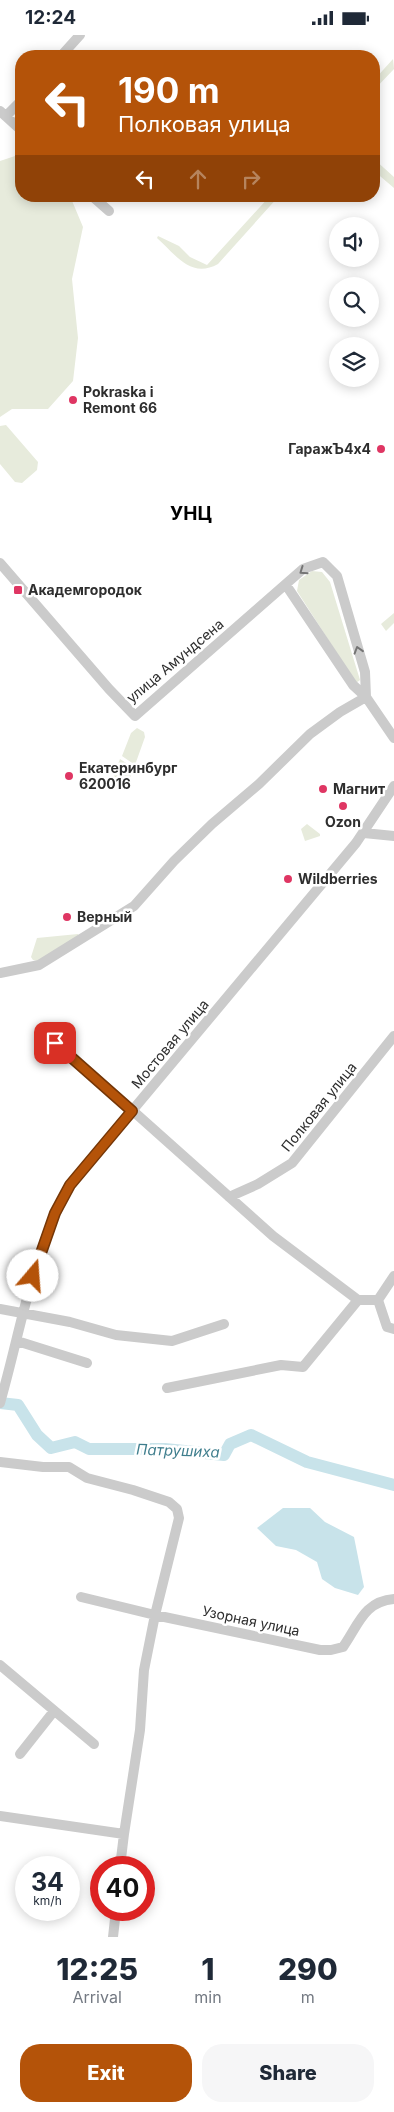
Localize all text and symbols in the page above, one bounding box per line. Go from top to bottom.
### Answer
text: 12:24 [25,6,76,29]
text: 190 m [118,69,220,111]
icon: left [35,70,100,135]
text: Полковая улица [118,111,291,137]
icon: left [131,165,159,193]
icon: ahead [184,165,212,193]
icon: right [237,165,265,193]
map controls [329,217,379,387]
button: sound [329,217,379,267]
button: search [329,277,379,327]
button: layers [329,337,379,387]
place label: Pokraska i Remont 66 [83,383,157,416]
marker: Pokraska i Remont 66 [67,394,79,406]
place label: ГаражЪ4х4 [288,440,371,457]
marker: ГаражЪ4х4 [375,443,387,455]
district label: УНЦ [170,502,212,525]
one-way arrow [299,565,309,574]
place label: Академгородок [28,581,143,598]
marker: Академгородок [12,584,24,596]
street label: улица Амундсена [123,615,227,706]
one-way arrow [354,646,364,654]
place label: Екатеринбург 620016 [79,759,178,792]
marker: Екатеринбург 620016 [63,770,75,782]
place label: Магнит [333,780,385,797]
marker: Магнит [317,783,329,795]
marker: Ozon [337,800,349,812]
place label: Ozon [325,813,361,830]
place label: Wildberries [298,870,378,887]
marker: Wildberries [282,873,294,885]
place label: Верный [77,908,132,925]
marker: Верный [61,911,73,923]
street label: Мостовая улица [127,996,212,1092]
pin [34,1022,76,1064]
icon: arrive [41,1029,69,1057]
street label: Полковая улица [277,1059,360,1155]
position arrow [6,1249,58,1301]
water label: Патрушиха [136,1440,220,1461]
street label: Узорная улица [201,1602,301,1639]
speed limit sign: 40 [90,1856,155,1921]
text: 34 [31,1867,64,1897]
text: km/h [33,1893,62,1908]
text: 12:25 [56,1951,138,1987]
text: 1 [201,1951,215,1987]
text: 290 [278,1951,338,1987]
text: Arrival [73,1987,122,2007]
text: min [194,1987,222,2007]
text: m [301,1987,315,2007]
button: Exit [20,2044,192,2102]
button: Share [202,2044,374,2102]

